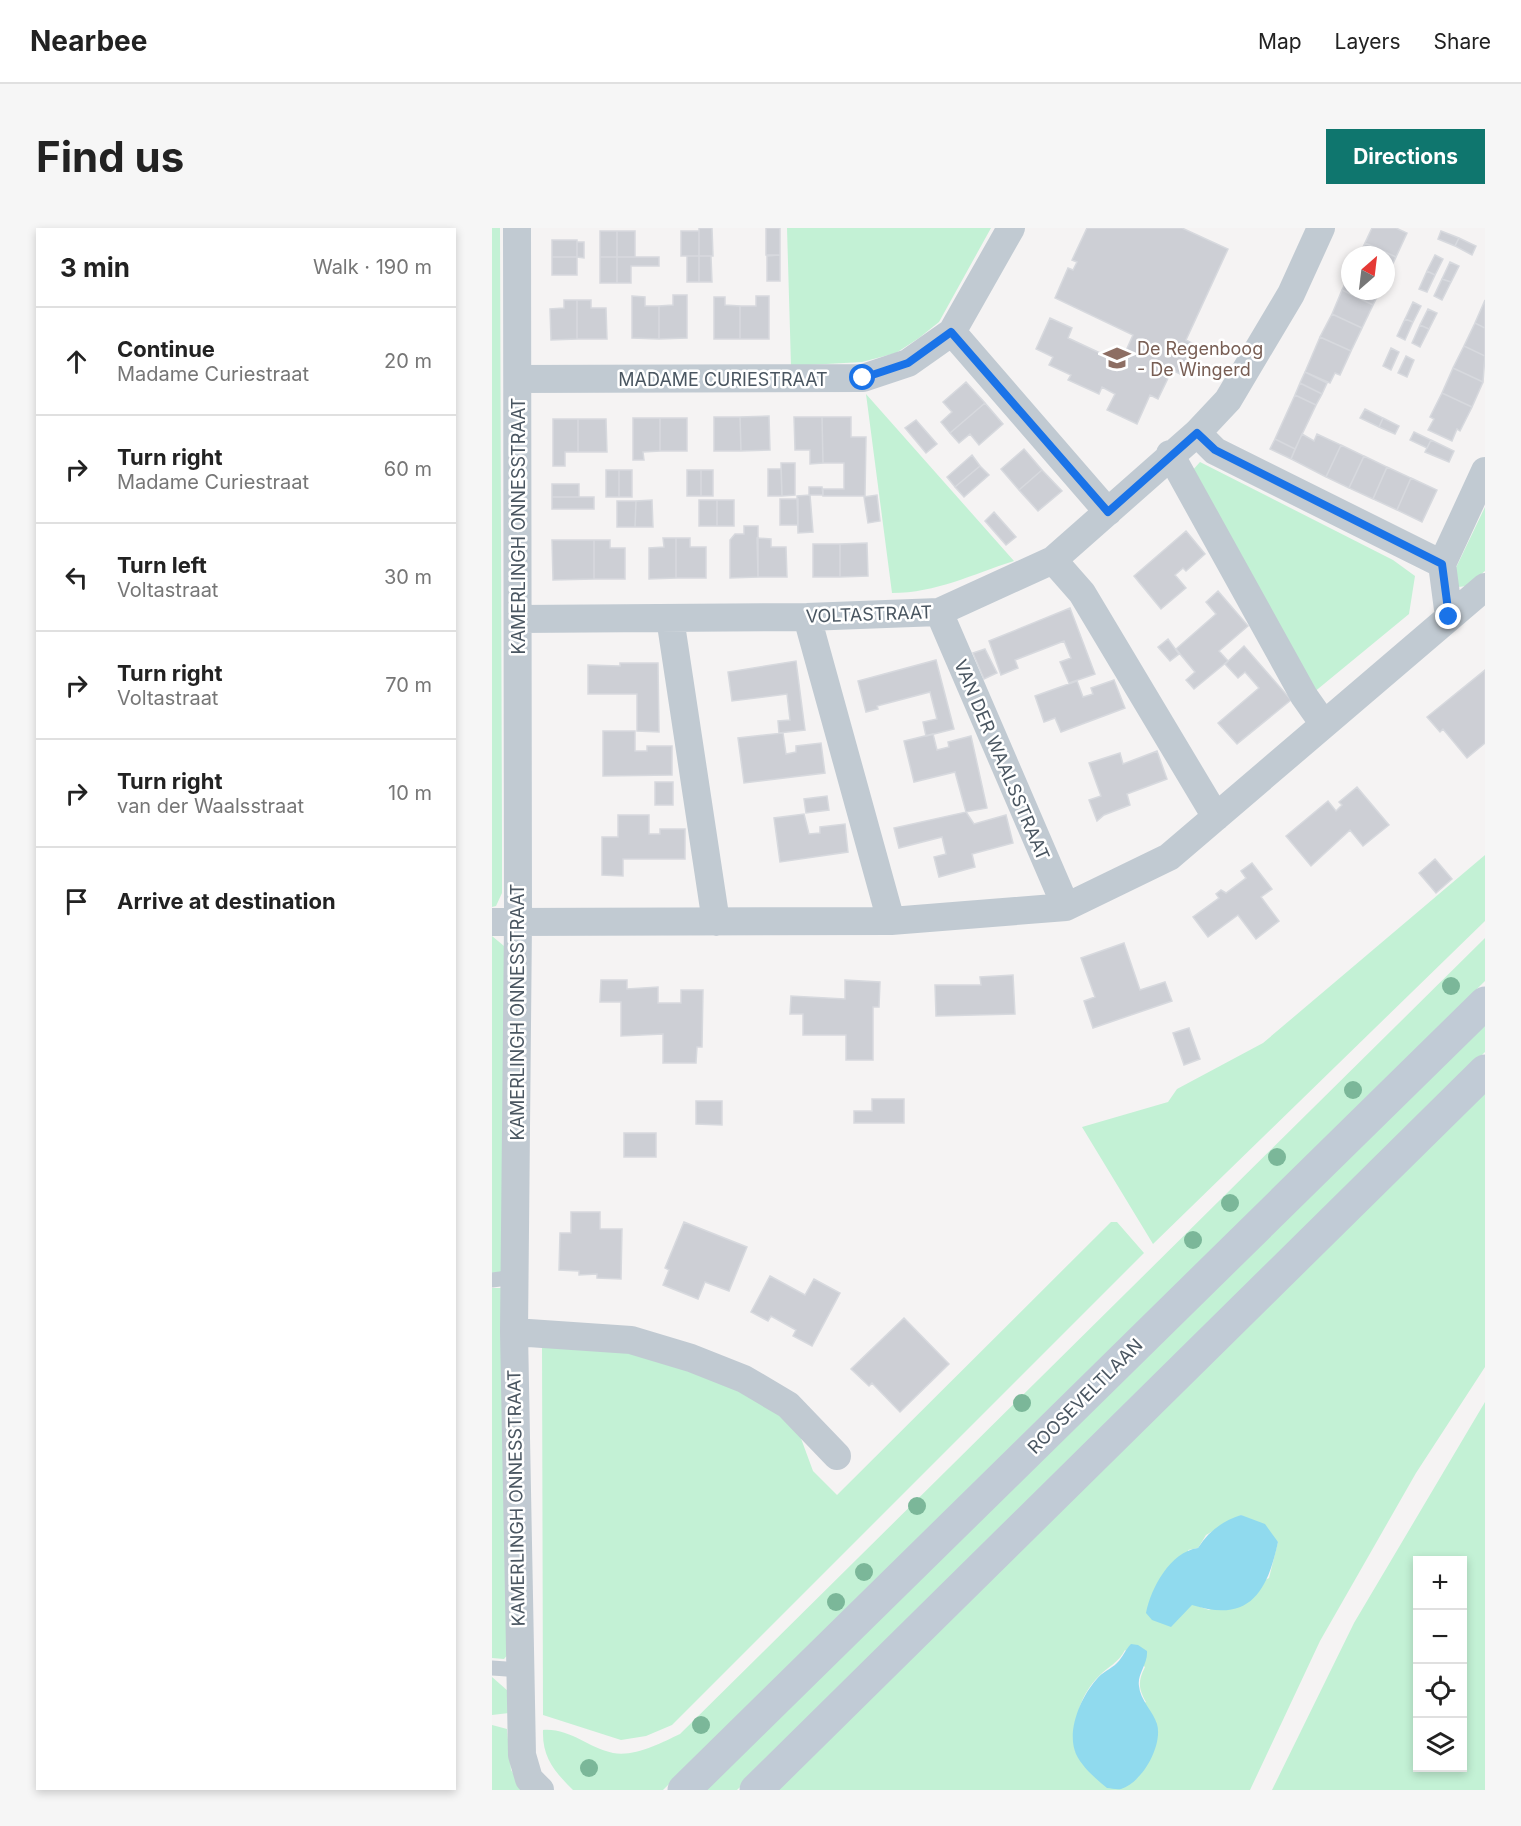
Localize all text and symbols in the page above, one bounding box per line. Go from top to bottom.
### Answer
text: Nearbee [30,24,147,58]
text: Map [1258,29,1302,54]
text: Layers [1335,29,1401,54]
text: Share [1434,29,1491,54]
button: Directions [1326,129,1485,184]
text: Find us [36,131,184,182]
north arrow [1341,246,1395,300]
text: 3 min [60,252,130,283]
text: Walk · 190 m [313,255,432,279]
text: Continue [117,336,215,362]
place label: De Regenboog - De Wingerd [1137,338,1263,380]
school or university icon: De Regenboog - De Wingerd [1102,343,1132,373]
icon: ahead [60,345,93,378]
text: 20 m [384,349,432,373]
text: Madame Curiestraat [117,362,309,386]
route start [849,364,875,390]
street label: MADAME CURIESTRAAT [618,369,828,390]
street label: KAMERLINGH ONNESSTRAAT [508,398,529,654]
text: Turn right [117,444,223,470]
icon: right [60,453,93,486]
text: 60 m [384,457,432,481]
text: Madame Curiestraat [117,470,309,494]
text: Turn left [117,552,207,578]
icon: left [60,561,93,594]
text: 30 m [384,565,432,589]
text: Voltastraat [117,578,218,602]
street label: VOLTASTRAAT [805,601,933,627]
route end [1435,603,1461,629]
street label: VAN DER WAALSSTRAAT [950,656,1054,864]
text: Turn right [117,660,223,686]
icon: right [60,669,93,702]
text: 70 m [385,673,432,697]
text: Voltastraat [117,686,218,710]
text: Turn right [117,768,223,794]
icon: right [60,777,93,810]
text: 10 m [388,781,432,805]
text: van der Waalsstraat [117,794,304,818]
street label: KAMERLINGH ONNESSTRAAT [507,884,528,1140]
icon: arrive [60,885,93,918]
text: Arrive at destination [117,888,336,914]
street label: ROOSEVELTLAAN [1023,1334,1147,1458]
street label: KAMERLINGH ONNESSTRAAT [503,1369,529,1627]
map controls [1413,1556,1467,1772]
button: + [1413,1556,1467,1610]
button: − [1413,1610,1467,1664]
button: locate [1413,1664,1467,1718]
button: layers [1413,1718,1467,1772]

